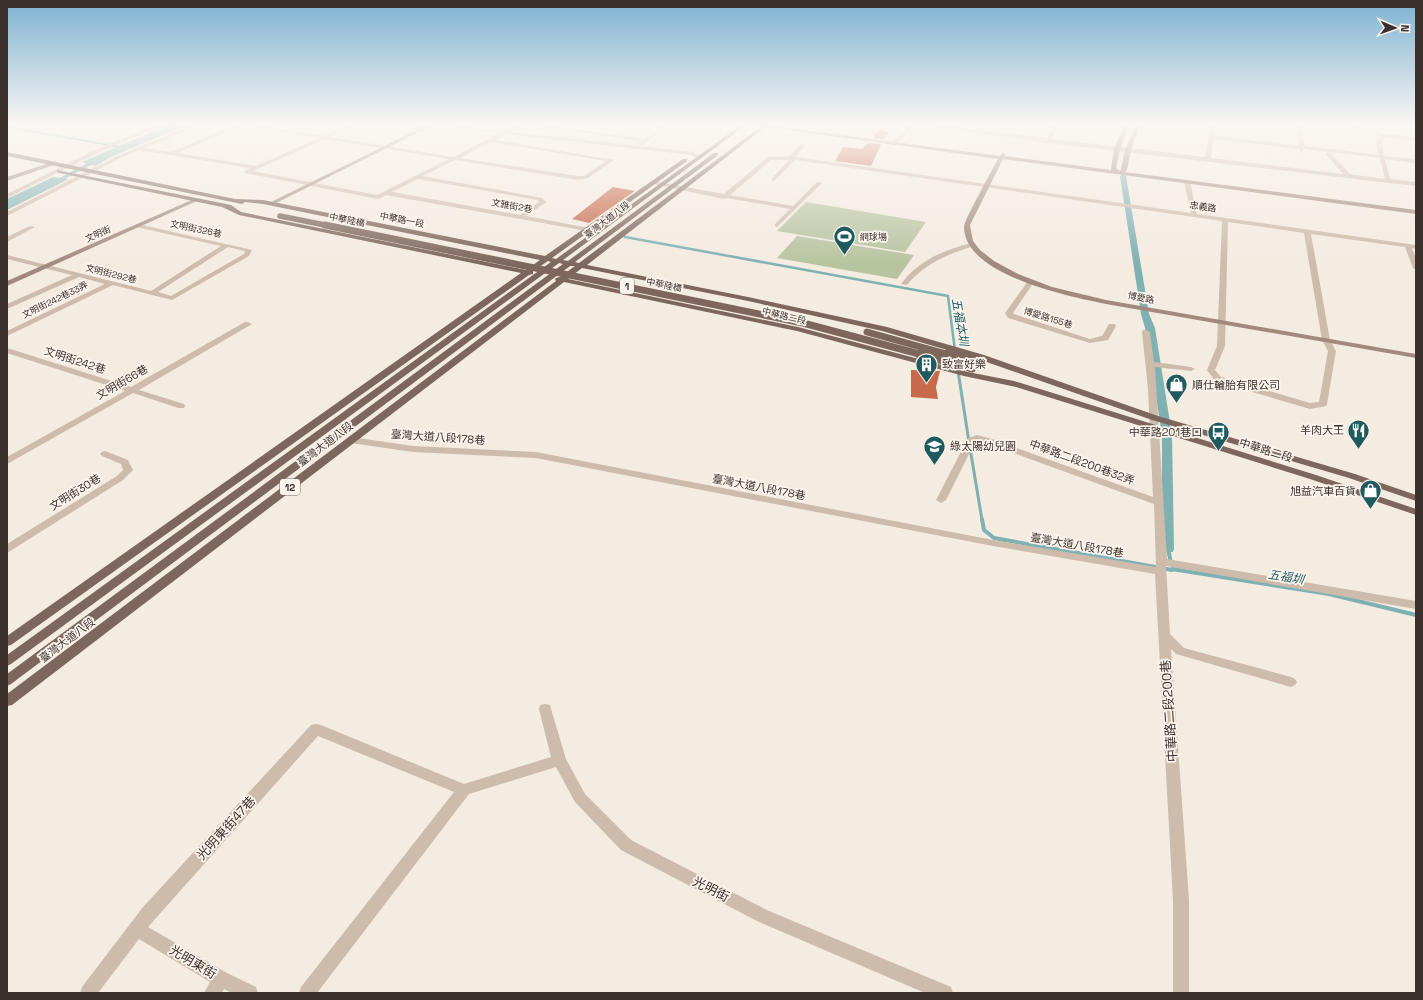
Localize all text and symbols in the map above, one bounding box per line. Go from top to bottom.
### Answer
north arrow [1375,8,1415,48]
text: N [1398,24,1412,32]
street label: 文雅街2巷 [491,196,533,216]
street label: 臺灣大道八段 [582,199,632,241]
street label: 忠義路 [1189,199,1217,215]
street label: 中華路一段 [379,210,425,230]
street label: 中華陸橋 [328,211,366,229]
street label: 文明街326巷 [169,218,223,240]
street label: 文明街 [83,223,113,245]
sports icon: 網球場 [832,224,858,257]
place label: 網球場 [860,231,887,243]
street label: 文明街292巷 [84,262,138,286]
street label: 中華陸橋 [645,275,683,295]
road number: 1 [620,278,634,294]
street label: 文明街242巷33弄 [20,279,90,321]
street label: 博愛路 [1127,290,1155,306]
water label: 五福本圳 [948,297,972,349]
street label: 中華路二段 [761,305,807,327]
street label: 博愛路155巷 [1022,305,1074,331]
street label: 文明街242巷 [42,343,108,377]
building icon: 致富好樂 [913,351,939,384]
place label: 致富好樂 [942,357,986,371]
street label: 文明街66巷 [94,362,150,402]
shop icon: 順仕輪胎有限公司 [1163,372,1189,405]
place label: 順仕輪胎有限公司 [1192,378,1280,392]
restaurant icon: 羊肉大王 [1346,417,1372,450]
street label: 臺灣大道八段 [294,419,356,469]
bus stop icon: 中華路201巷口 [1205,419,1231,452]
place label: 羊肉大王 [1300,423,1344,437]
place label: 中華路201巷口 [1129,425,1202,439]
street label: 臺灣大道八段178巷 [390,427,486,447]
school or university icon: 綠太陽幼兒園 [921,433,947,466]
street label: 中華路二段 [1238,435,1294,465]
street label: 中華路二段200巷32弄 [1027,436,1137,488]
place label: 綠太陽幼兒園 [950,439,1016,453]
street label: 文明街30巷 [47,471,103,513]
street label: 臺灣大道八段178巷 [711,471,807,503]
shop icon: 旭益汽車百貨 [1358,478,1384,511]
road number: 12 [280,479,300,495]
place label: 旭益汽車百貨 [1290,484,1356,498]
street label: 臺灣大道八段178巷 [1029,530,1125,560]
water label: 五福圳 [1267,566,1307,588]
street label: 臺灣大道八段 [36,615,98,665]
street label: 中華路二段200巷 [1157,659,1181,763]
street label: 光明東街47巷 [193,793,259,863]
street label: 光明街 [690,873,732,905]
street label: 光明東街 [166,941,220,983]

